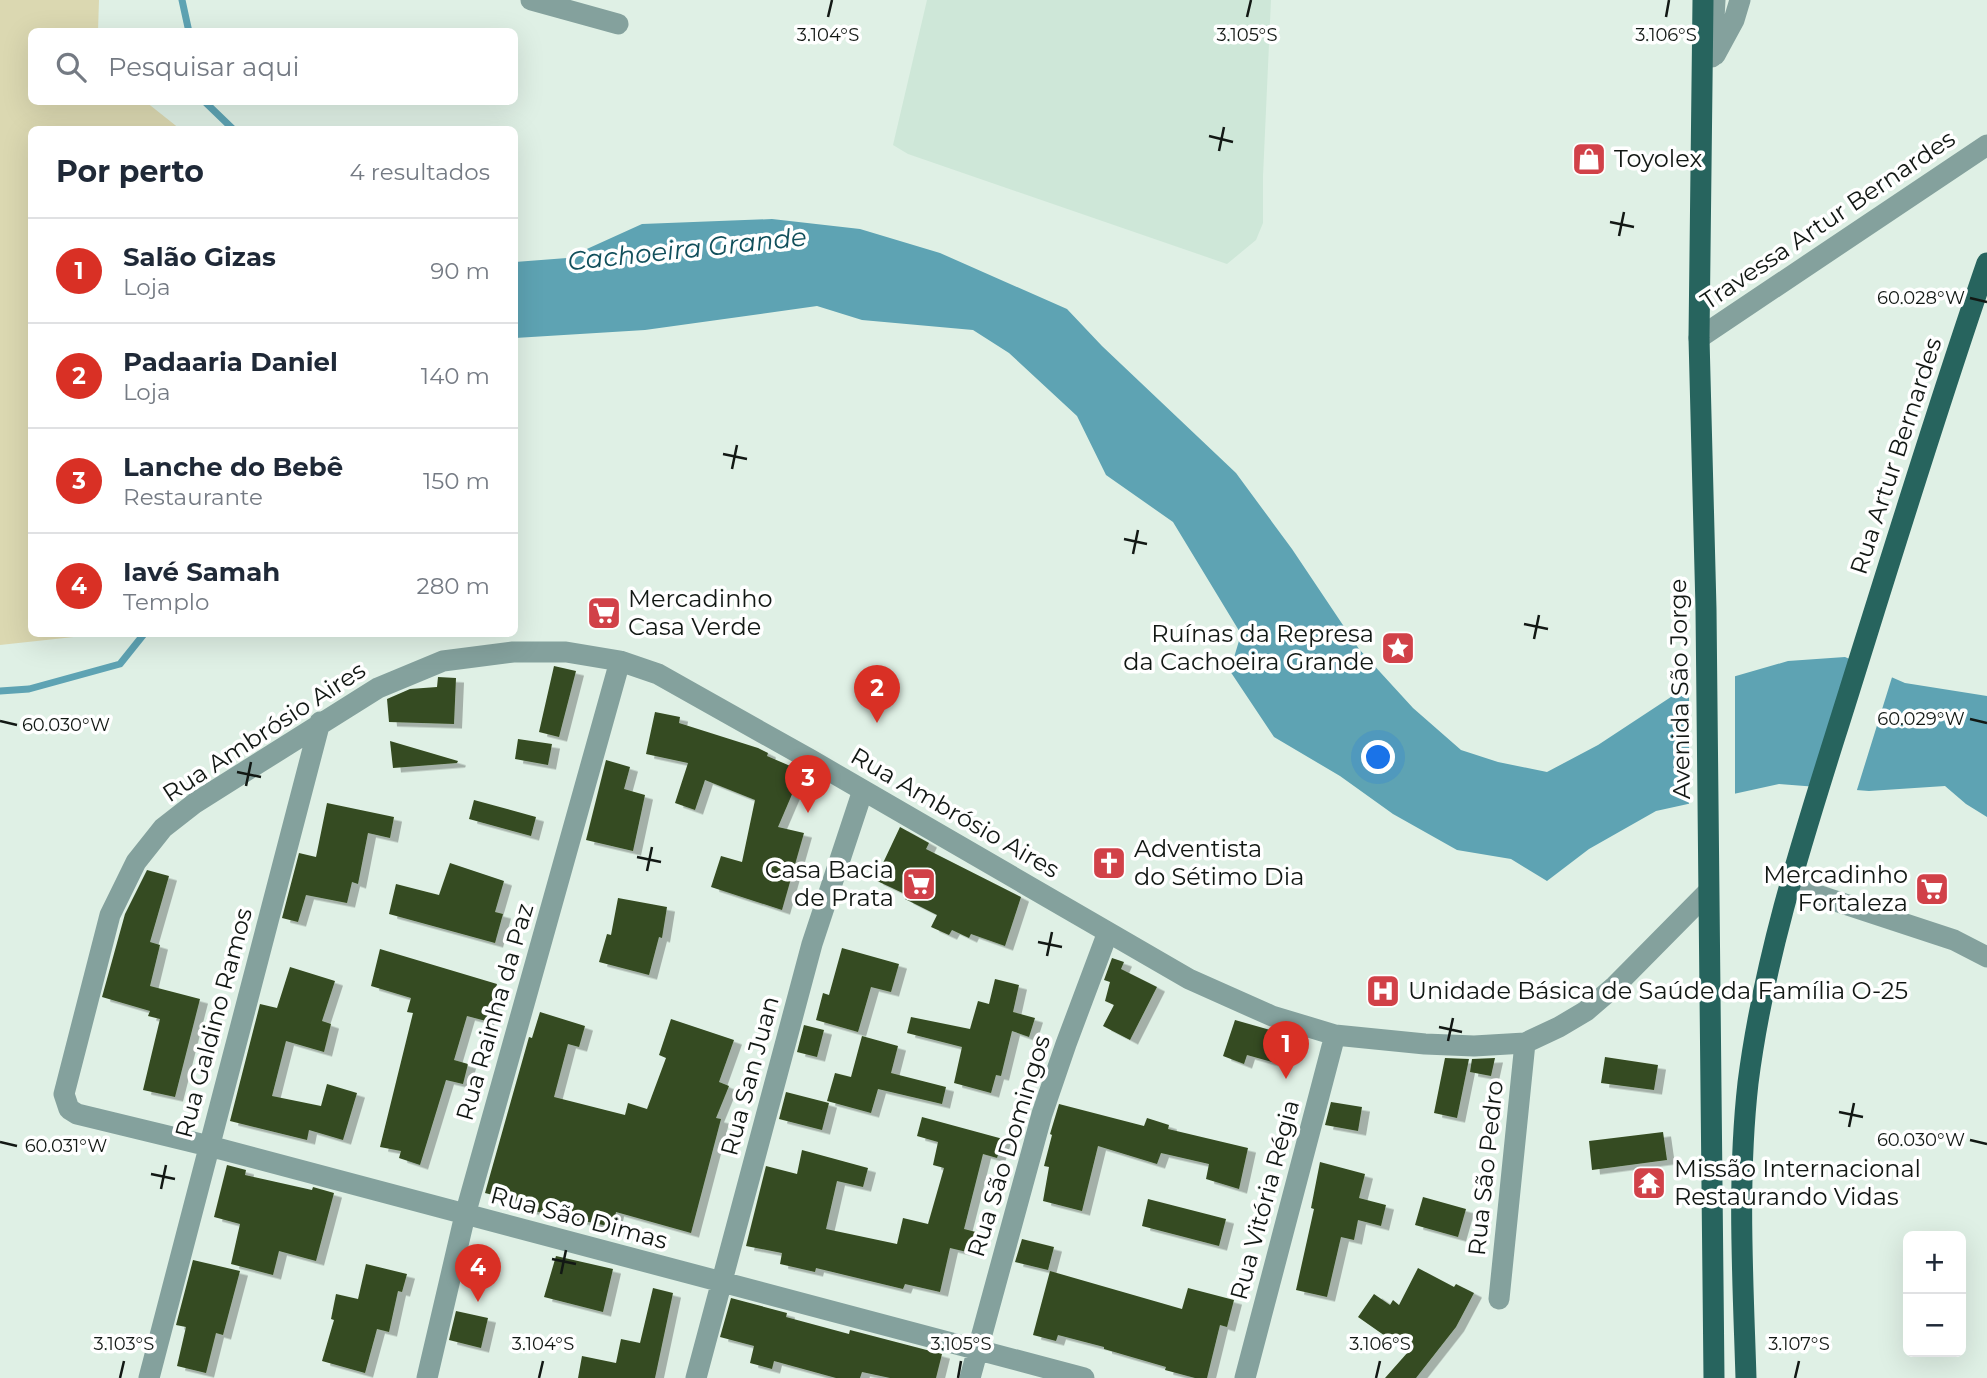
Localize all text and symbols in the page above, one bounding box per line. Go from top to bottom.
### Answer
text: 3.104°S [797,24,859,46]
text: 3.105°S [1216,24,1278,46]
text: 3.106°S [1635,24,1697,46]
search box [28,28,518,105]
icon: search [52,48,90,86]
text: Pesquisar aqui [108,51,300,83]
street label: Travessa Artur Bernardes [1695,124,1960,316]
shop icon: Toyolex [1570,140,1608,178]
place label: Toyolex [1614,144,1702,173]
text: Por perto [56,153,204,190]
text: 4 resultados [350,158,490,186]
water label: Cachoeira Grande [566,221,808,277]
text: Salão Gizas [123,241,276,273]
text: 1 [74,257,84,285]
text: 90 m [430,257,490,285]
text: Loja [123,273,171,301]
text: 60.028°W [1877,287,1965,309]
street label: Rua Artur Bernardes [1844,334,1947,578]
text: Padaaria Daniel [123,346,338,378]
text: 2 [72,362,86,390]
text: 140 m [421,362,490,390]
text: Loja [123,378,171,406]
text: Lanche do Bebê [123,451,343,483]
text: 3 [72,467,86,495]
text: 150 m [423,467,490,495]
text: Restaurante [123,483,263,511]
text: Iavé Samah [123,556,280,588]
text: 4 [71,572,87,600]
text: 280 m [417,572,490,600]
street label: Avenida São Jorge [1663,578,1696,800]
place label: Mercadinho Casa Verde [628,584,773,641]
text: Templo [123,588,209,616]
supermarket icon: Mercadinho Casa Verde [585,594,623,632]
place label: Ruínas da Represa da Cachoeira Grande [1123,619,1374,676]
place icon: Ruínas da Represa da Cachoeira Grande [1379,629,1417,667]
street label: Rua Ambrósio Aires [157,655,371,808]
pin: 2 [854,665,900,723]
text: 60.029°W [1877,708,1965,730]
text: 60.030°W [22,714,110,736]
your location [1361,740,1395,774]
street label: Rua Ambrósio Aires [846,741,1065,884]
pin: 3 [785,755,831,813]
place label: Adventista do Sétimo Dia [1134,834,1304,891]
church icon: Adventista do Sétimo Dia [1090,844,1128,882]
place label: Casa Bacia de Prata [765,855,894,912]
place label: Mercadinho Fortaleza [1763,860,1908,917]
supermarket icon: Casa Bacia de Prata [900,865,938,903]
supermarket icon: Mercadinho Fortaleza [1913,870,1951,908]
street label: Rua Rainha da Paz [450,900,539,1124]
street label: Rua Galdino Ramos [169,905,258,1141]
hospital icon: Unidade Básica de Saúde da Família O-25 [1364,972,1402,1010]
place label: Unidade Básica de Saúde da Família O-25 [1408,976,1908,1005]
street label: Rua San Juan [714,993,785,1159]
pin: 1 [1263,1021,1309,1079]
street label: Rua São Domingos [961,1031,1056,1260]
street label: Rua São Pedro [1462,1079,1509,1257]
street label: Rua Vitória Régia [1224,1097,1305,1303]
text: 60.030°W [1877,1129,1965,1151]
text: 60.031°W [25,1135,107,1157]
place label: Missão Internacional Restaurando Vidas [1674,1154,1921,1211]
temple icon: Missão Internacional Restaurando Vidas [1630,1164,1668,1202]
street label: Rua São Dimas [488,1180,671,1255]
map controls [1903,1231,1966,1357]
button: + [1903,1231,1966,1294]
pin: 4 [455,1244,501,1302]
button: − [1903,1294,1966,1357]
text: 3.103°S [94,1333,154,1355]
text: 3.104°S [512,1333,574,1355]
text: 3.105°S [930,1333,992,1355]
text: 3.106°S [1349,1333,1411,1355]
text: 3.107°S [1768,1333,1830,1355]

